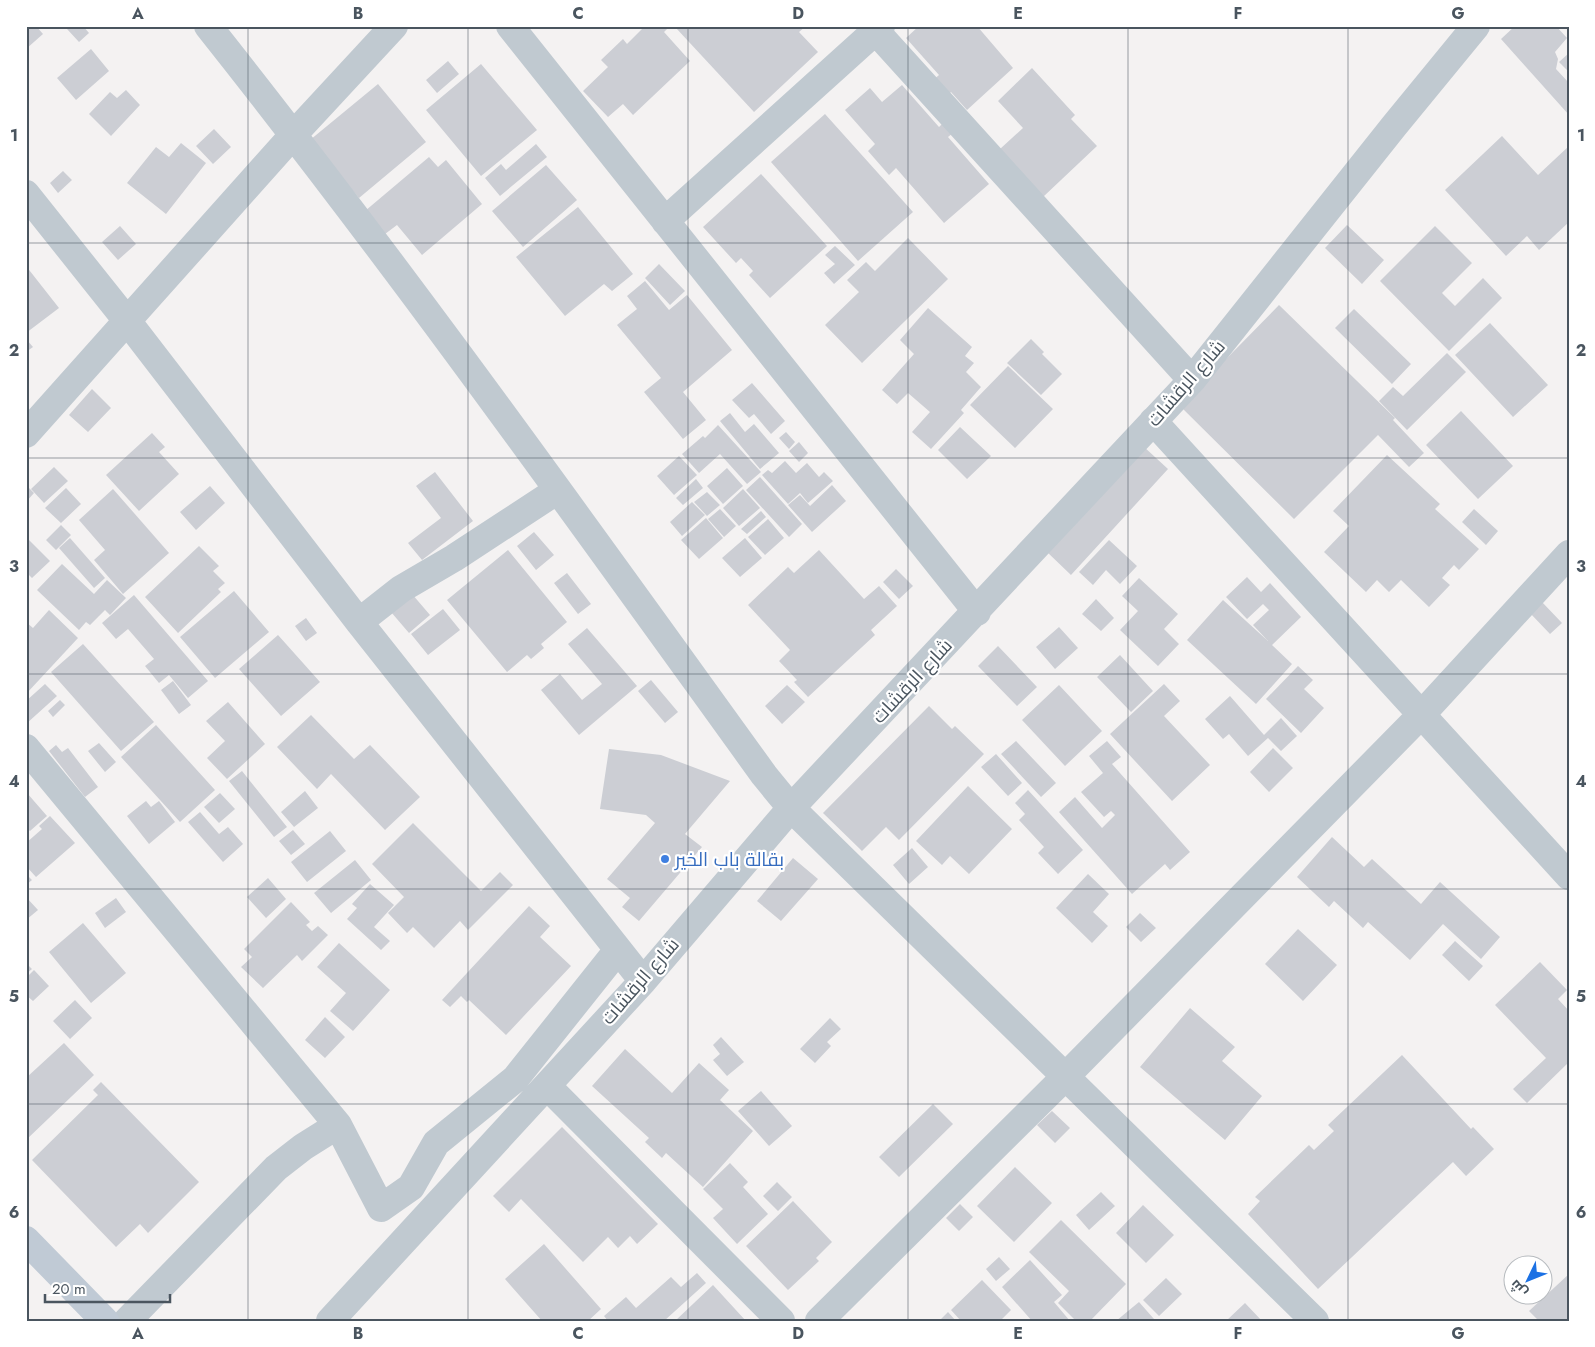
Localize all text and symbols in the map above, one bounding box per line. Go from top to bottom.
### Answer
text: A [131,2,144,25]
text: B [353,2,363,25]
text: C [572,2,584,25]
text: D [792,2,804,25]
text: E [1013,2,1023,25]
text: F [1234,2,1242,25]
text: G [1451,2,1465,25]
text: 1 [10,124,18,147]
text: 1 [1577,124,1585,147]
street label: شارع الرقشات [1141,334,1231,432]
text: 2 [9,339,19,362]
text: 2 [1576,339,1586,362]
text: 3 [9,555,19,578]
text: 3 [1576,555,1586,578]
street label: شارع الرقشات [866,633,958,729]
text: 4 [8,770,20,793]
text: 4 [1575,770,1587,793]
place label: بقالة باب الخير [674,846,784,873]
marker: بقالة باب الخير [659,853,671,865]
street label: شارع الرقشات [595,932,685,1030]
text: 5 [9,985,19,1008]
text: 5 [1576,985,1586,1008]
text: 6 [9,1201,19,1224]
text: 6 [1576,1201,1586,1224]
north arrow [1502,1254,1552,1304]
scale bar [45,1272,170,1304]
text: ش [1505,1275,1532,1302]
text: 20 m [52,1278,86,1300]
text: A [131,1322,144,1345]
text: B [353,1322,363,1345]
text: C [572,1322,584,1345]
text: D [792,1322,804,1345]
text: E [1013,1322,1023,1345]
text: F [1234,1322,1242,1345]
text: G [1451,1322,1465,1345]

